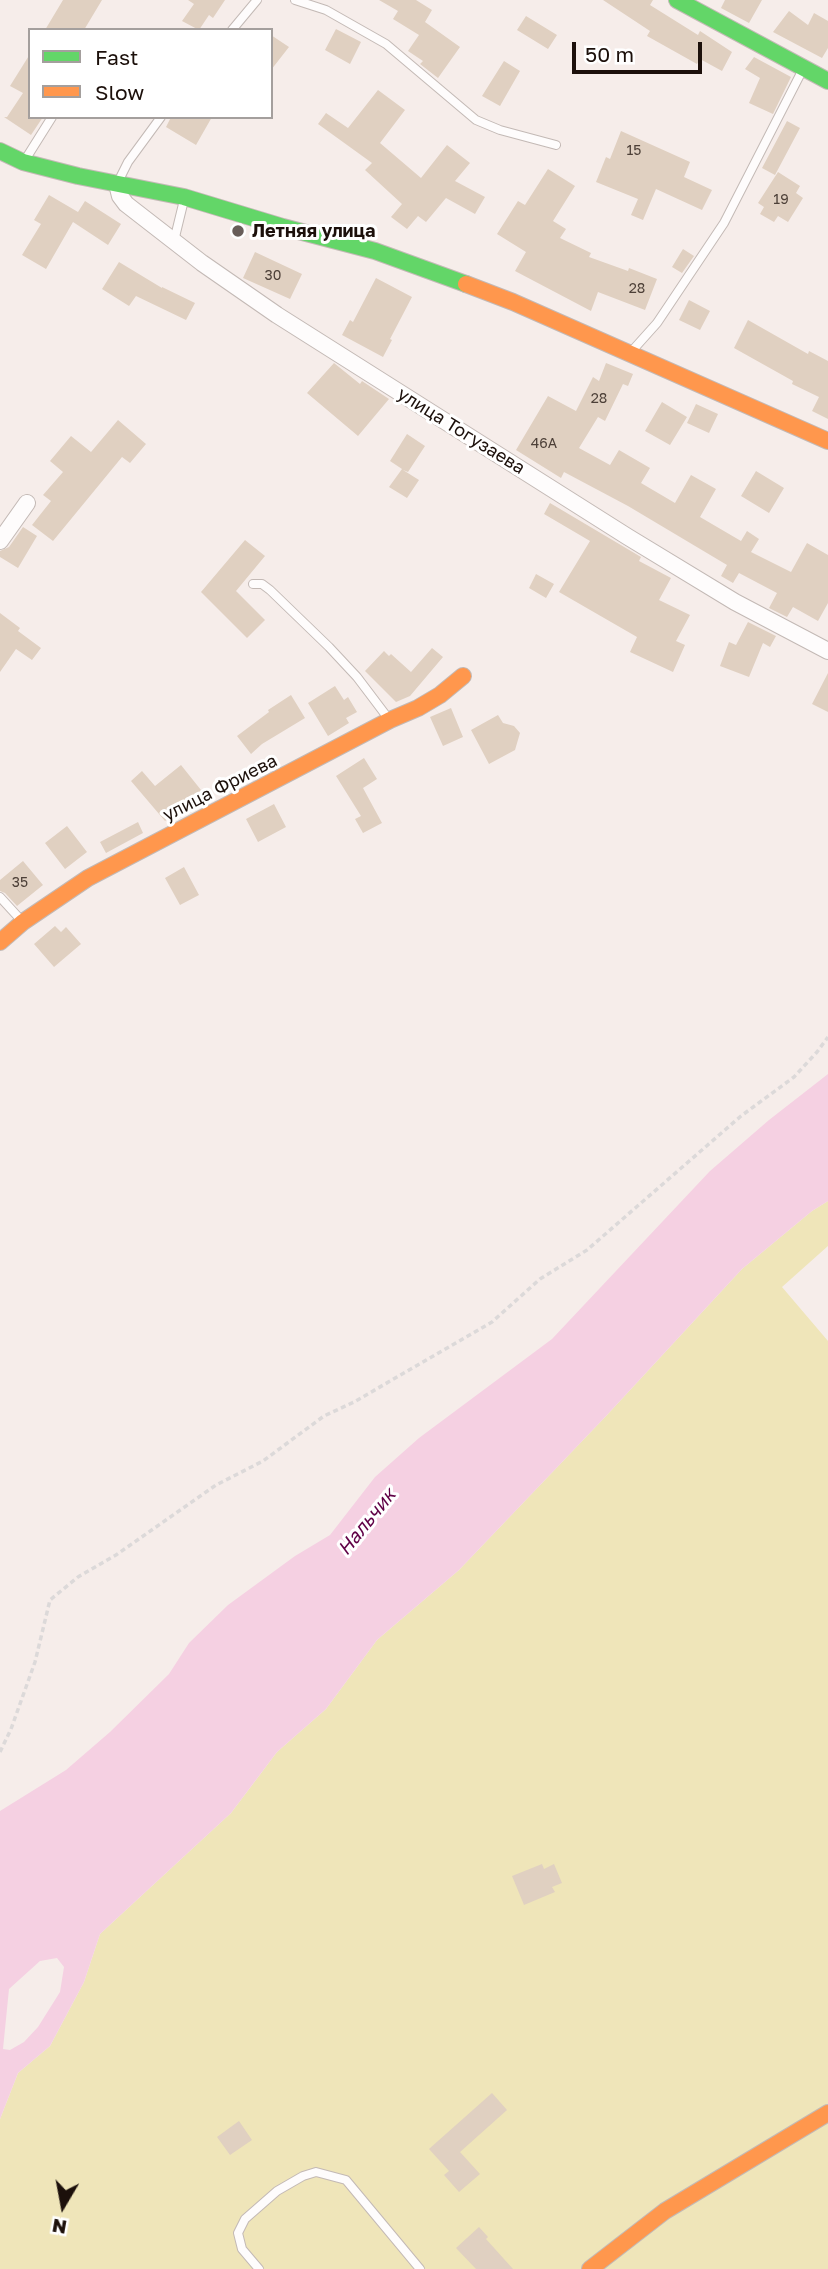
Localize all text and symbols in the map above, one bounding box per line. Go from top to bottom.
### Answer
legend [28,28,273,119]
scale bar [576,28,706,72]
text: 50 m [585,41,634,67]
text: Fast [95,44,138,70]
text: Slow [95,79,144,105]
house number: 15 [627,143,641,159]
house number: 19 [773,192,789,208]
place label: Летняя улица [252,220,375,242]
marker: Летняя улица [230,223,246,239]
house number: 30 [265,268,281,284]
house number: 28 [629,281,645,297]
street label: улица Тогузаева [393,383,529,479]
house number: 28 [591,391,607,407]
house number: 46А [531,436,557,452]
street label: улица Фриева [159,750,281,826]
house number: 35 [12,875,28,891]
water label: Нальчик [333,1484,401,1560]
north arrow [28,2171,98,2241]
text: N [50,2215,68,2240]

